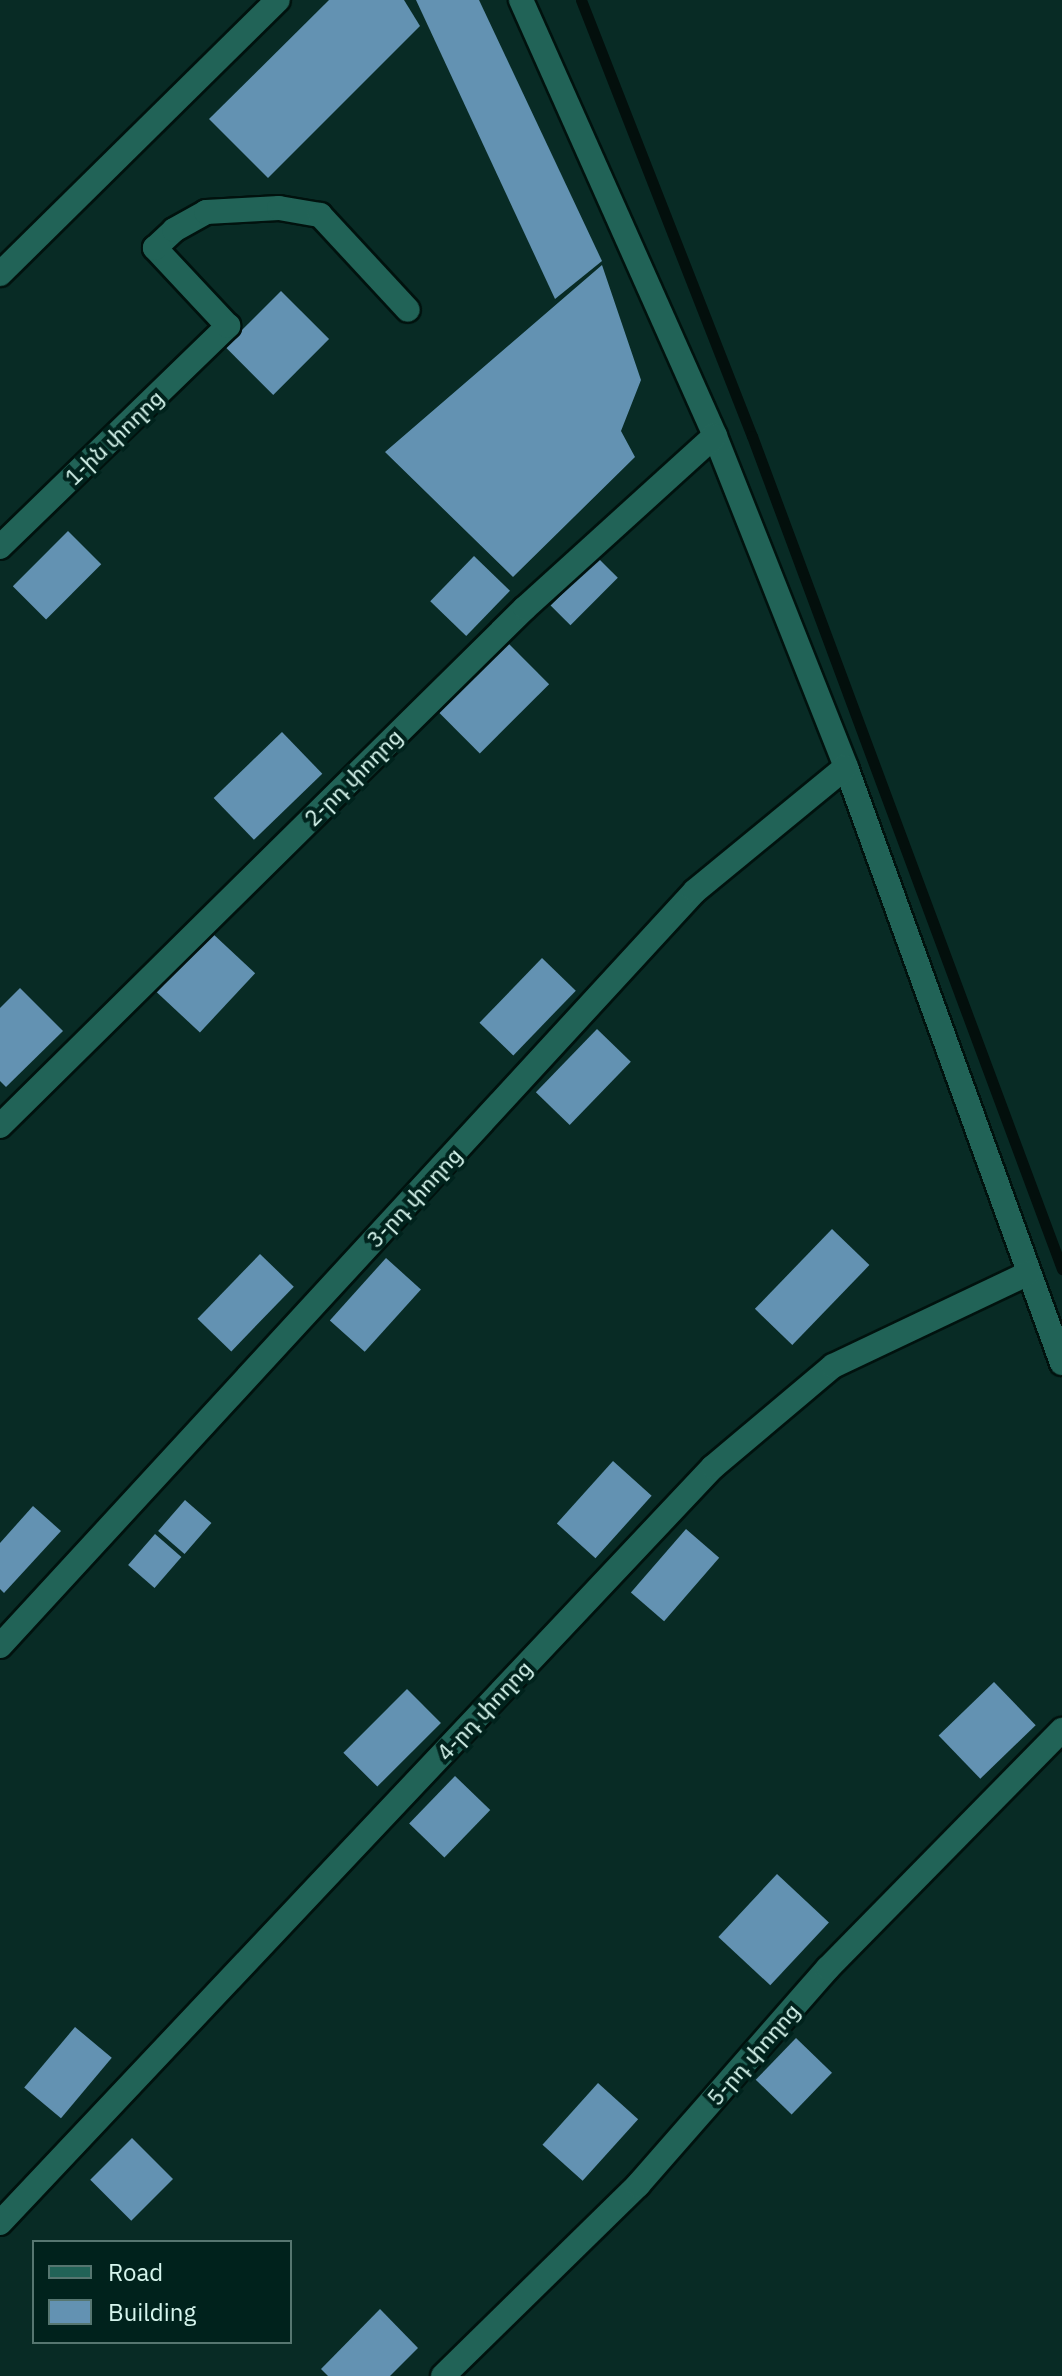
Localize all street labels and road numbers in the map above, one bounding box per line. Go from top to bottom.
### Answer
street label: 1-ին փողոց [59,384,169,490]
street label: 2-րդ փողոց [299,723,407,831]
street label: 3-րդ փողոց [361,1142,467,1252]
street label: 4-րդ փողոց [431,1655,537,1765]
street label: 5-րդ փողոց [701,1997,805,2111]

